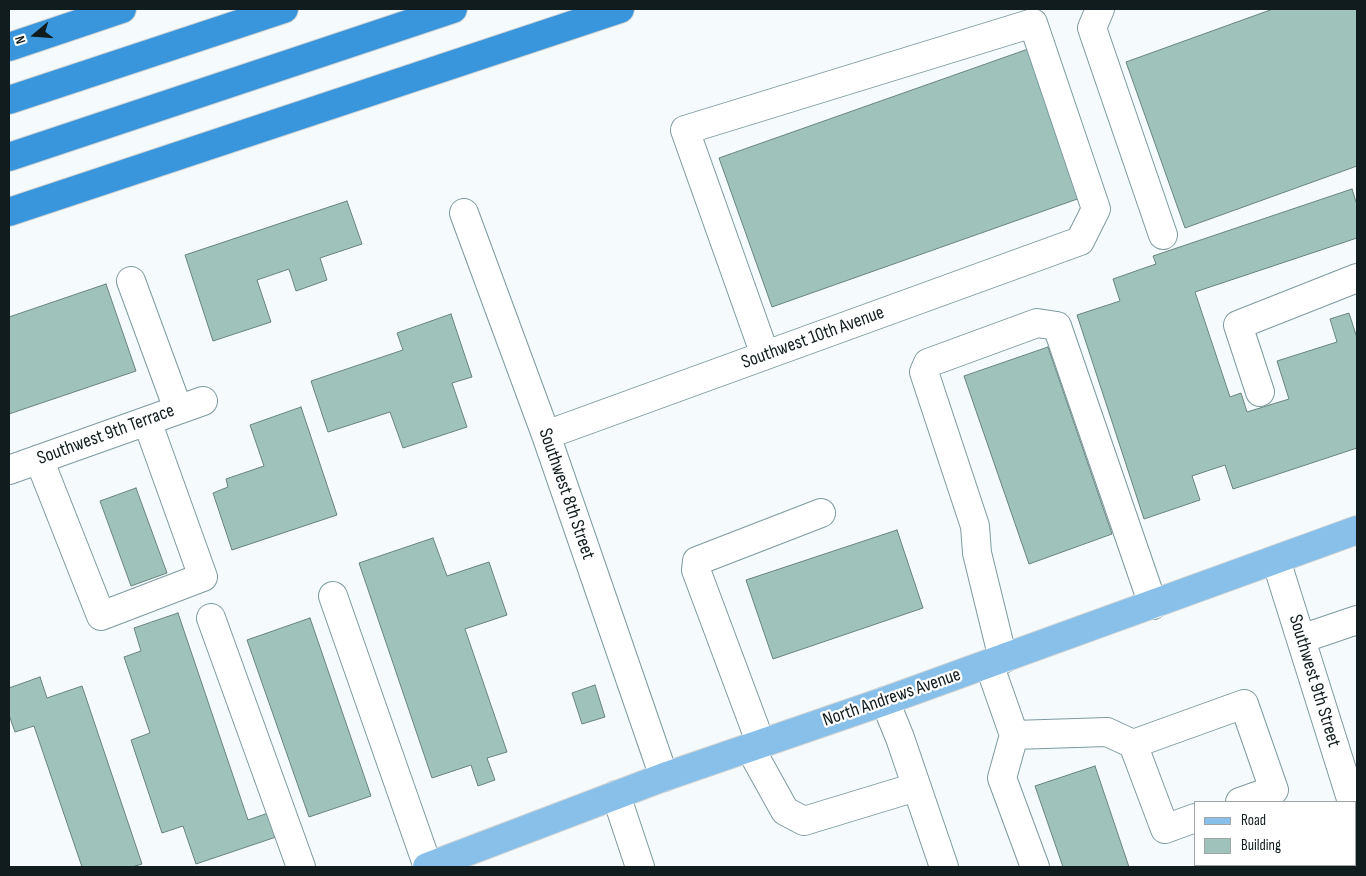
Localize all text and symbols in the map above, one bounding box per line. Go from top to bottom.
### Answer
north arrow [10,10,60,60]
text: N [11,34,30,46]
street label: Southwest 10th Avenue [738,302,888,374]
street label: Southwest 9th Terrace [34,400,178,470]
street label: Southwest 8th Street [533,425,599,563]
street label: Southwest 9th Street [1283,612,1345,750]
street label: North Andrews Avenue [820,664,964,732]
legend [1194,801,1356,866]
text: Road [1241,811,1266,830]
text: Building [1241,836,1281,855]

